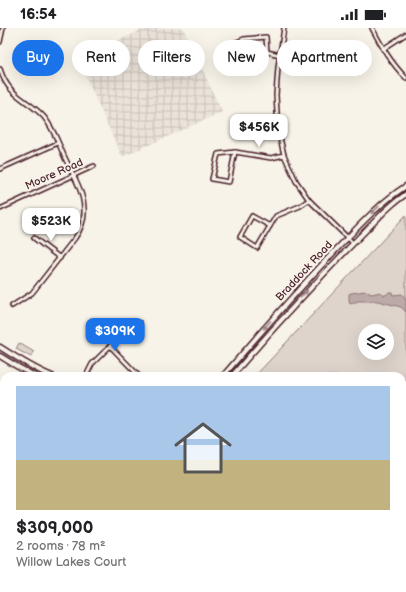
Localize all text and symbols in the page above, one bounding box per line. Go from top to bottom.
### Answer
text: 16:54 [20,5,57,24]
chip: Buy [12,40,64,76]
chip: Rent [72,40,130,76]
chip: Filters [138,40,205,76]
chip: New [213,40,269,76]
chip: Apartment [277,40,372,76]
pin: $456K [231,114,287,148]
text: $456K [239,119,279,135]
street label: Moore Road [23,155,85,193]
one-way arrow [370,205,380,215]
pin: $523K [23,208,79,242]
text: $523K [31,213,71,229]
street label: Braddock Road [273,238,335,304]
one-way arrow [300,289,309,299]
pin: $309K [87,318,143,352]
one-way arrow [262,320,271,330]
text: $309K [95,323,135,339]
map controls [358,324,394,360]
button: layers [358,324,394,360]
icon: home [167,412,239,484]
text: $309,000 [16,518,93,538]
text: 2 rooms · 78 m² [16,538,106,554]
text: Willow Lakes Court [16,554,126,570]

